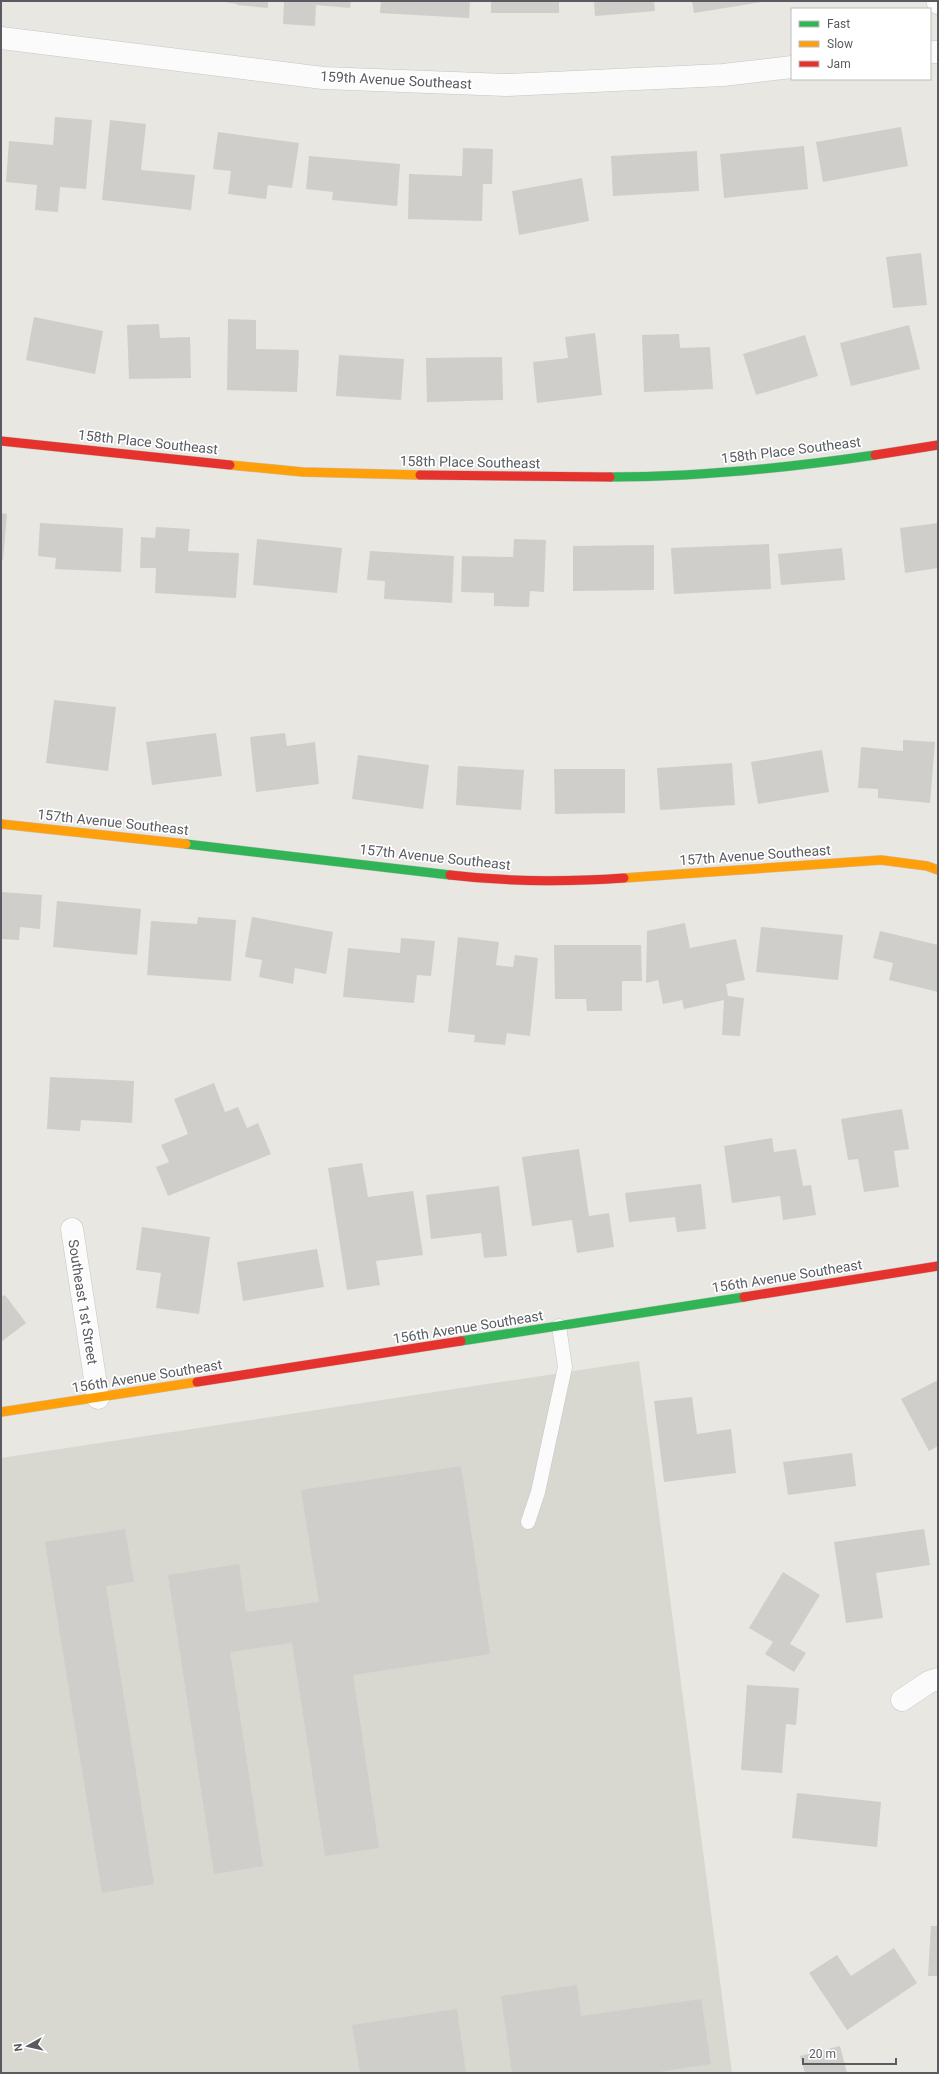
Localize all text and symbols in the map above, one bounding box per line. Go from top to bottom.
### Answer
legend [791,8,931,80]
text: Fast [827,17,850,31]
text: Slow [827,37,853,51]
text: Jam [827,57,851,71]
street label: 159th Avenue Southeast [320,68,473,92]
street label: 158th Place Southeast [77,427,219,457]
street label: 158th Place Southeast [720,433,862,467]
street label: 158th Place Southeast [400,453,541,471]
street label: 157th Avenue Southeast [37,806,190,838]
street label: 157th Avenue Southeast [359,841,512,873]
street label: 157th Avenue Southeast [679,842,832,868]
street label: Southeast 1st Street [65,1238,101,1366]
street label: 156th Avenue Southeast [711,1256,864,1296]
street label: 156th Avenue Southeast [392,1307,545,1347]
street label: 156th Avenue Southeast [71,1356,224,1396]
north arrow [8,2026,48,2066]
scale bar [803,2040,896,2066]
text: N [12,2042,26,2052]
text: 20 m [809,2047,836,2061]

